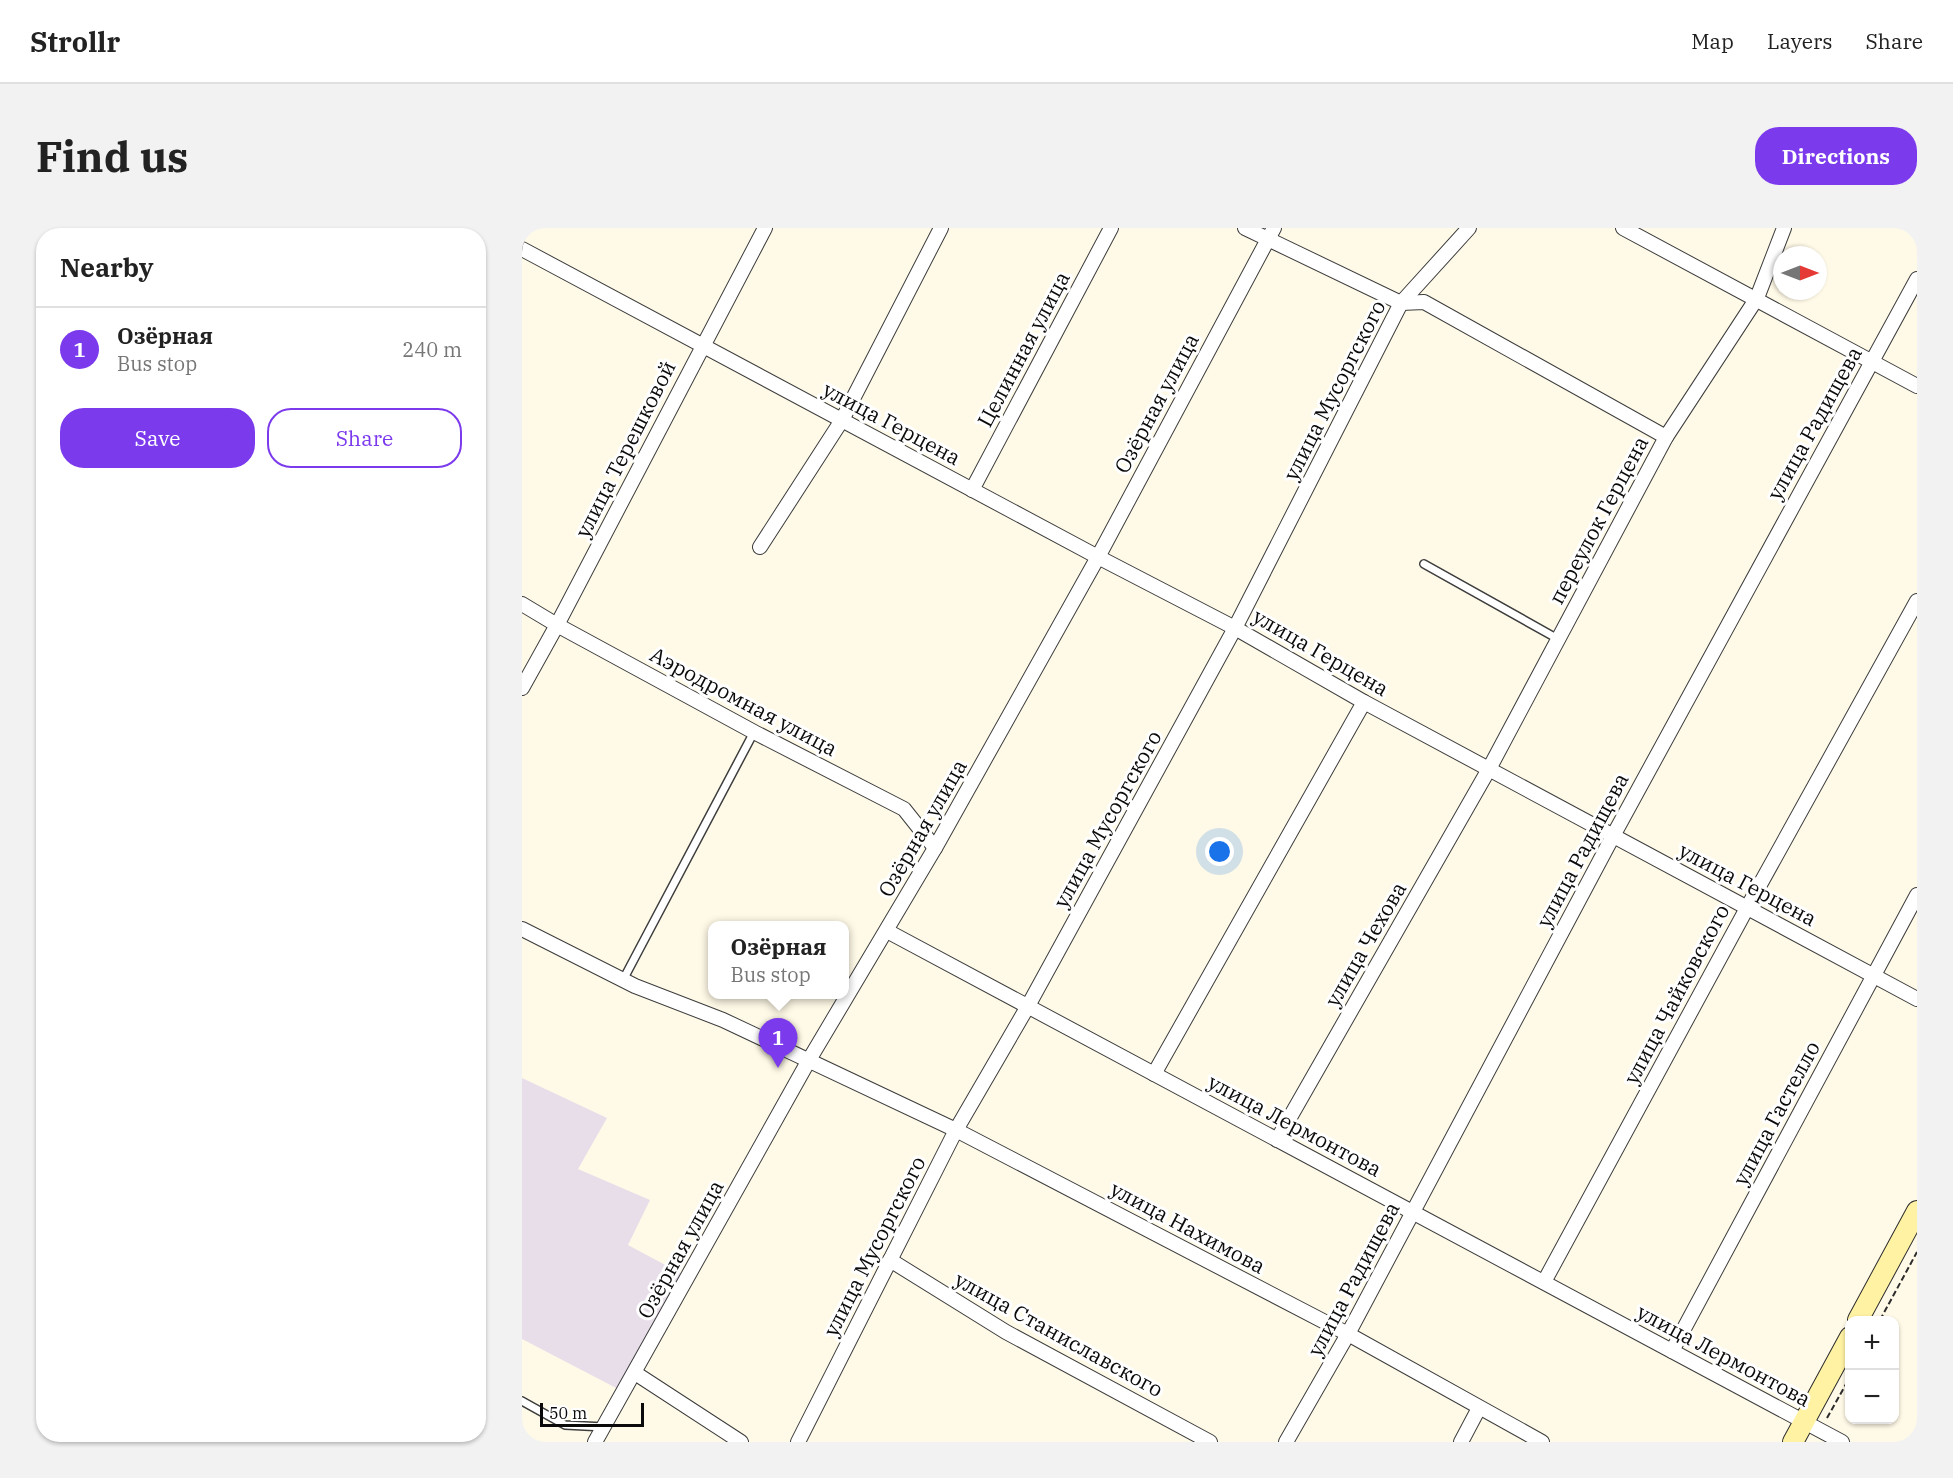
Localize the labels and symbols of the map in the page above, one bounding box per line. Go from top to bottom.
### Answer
north arrow [1773,246,1827,300]
street label: Целинная улица [970,266,1076,432]
street label: улица Мусоргского [1276,295,1392,485]
street label: Озёрная улица [1107,328,1205,478]
street label: улица Радищева [1760,341,1868,505]
street label: улица Терешковой [568,356,682,542]
street label: улица Герцена [818,375,966,471]
street label: переулок Герцена [1542,431,1654,609]
street label: улица Герцена [1248,602,1394,702]
street label: Аэродромная улица [646,640,842,762]
street label: улица Мусоргского [1047,725,1167,913]
street label: Озёрная улица [871,754,973,902]
street label: улица Радищева [1529,768,1635,932]
street label: улица Герцена [1674,836,1822,932]
your location [1205,837,1234,866]
street label: улица Чехова [1318,876,1412,1012]
street label: улица Чайковского [1617,899,1735,1089]
pin: 1 [758,1018,798,1068]
street label: улица Гастелло [1726,1036,1826,1190]
street label: улица Лермонтова [1203,1067,1387,1183]
street label: улица Мусоргского [816,1151,932,1341]
street label: улица Нахимова [1106,1174,1270,1280]
street label: Озёрная улица [630,1175,730,1323]
street label: улица Радищева [1300,1197,1406,1361]
street label: улица Станиславского [950,1265,1168,1403]
street label: улица Лермонтова [1632,1297,1816,1413]
scale bar [540,1400,644,1428]

